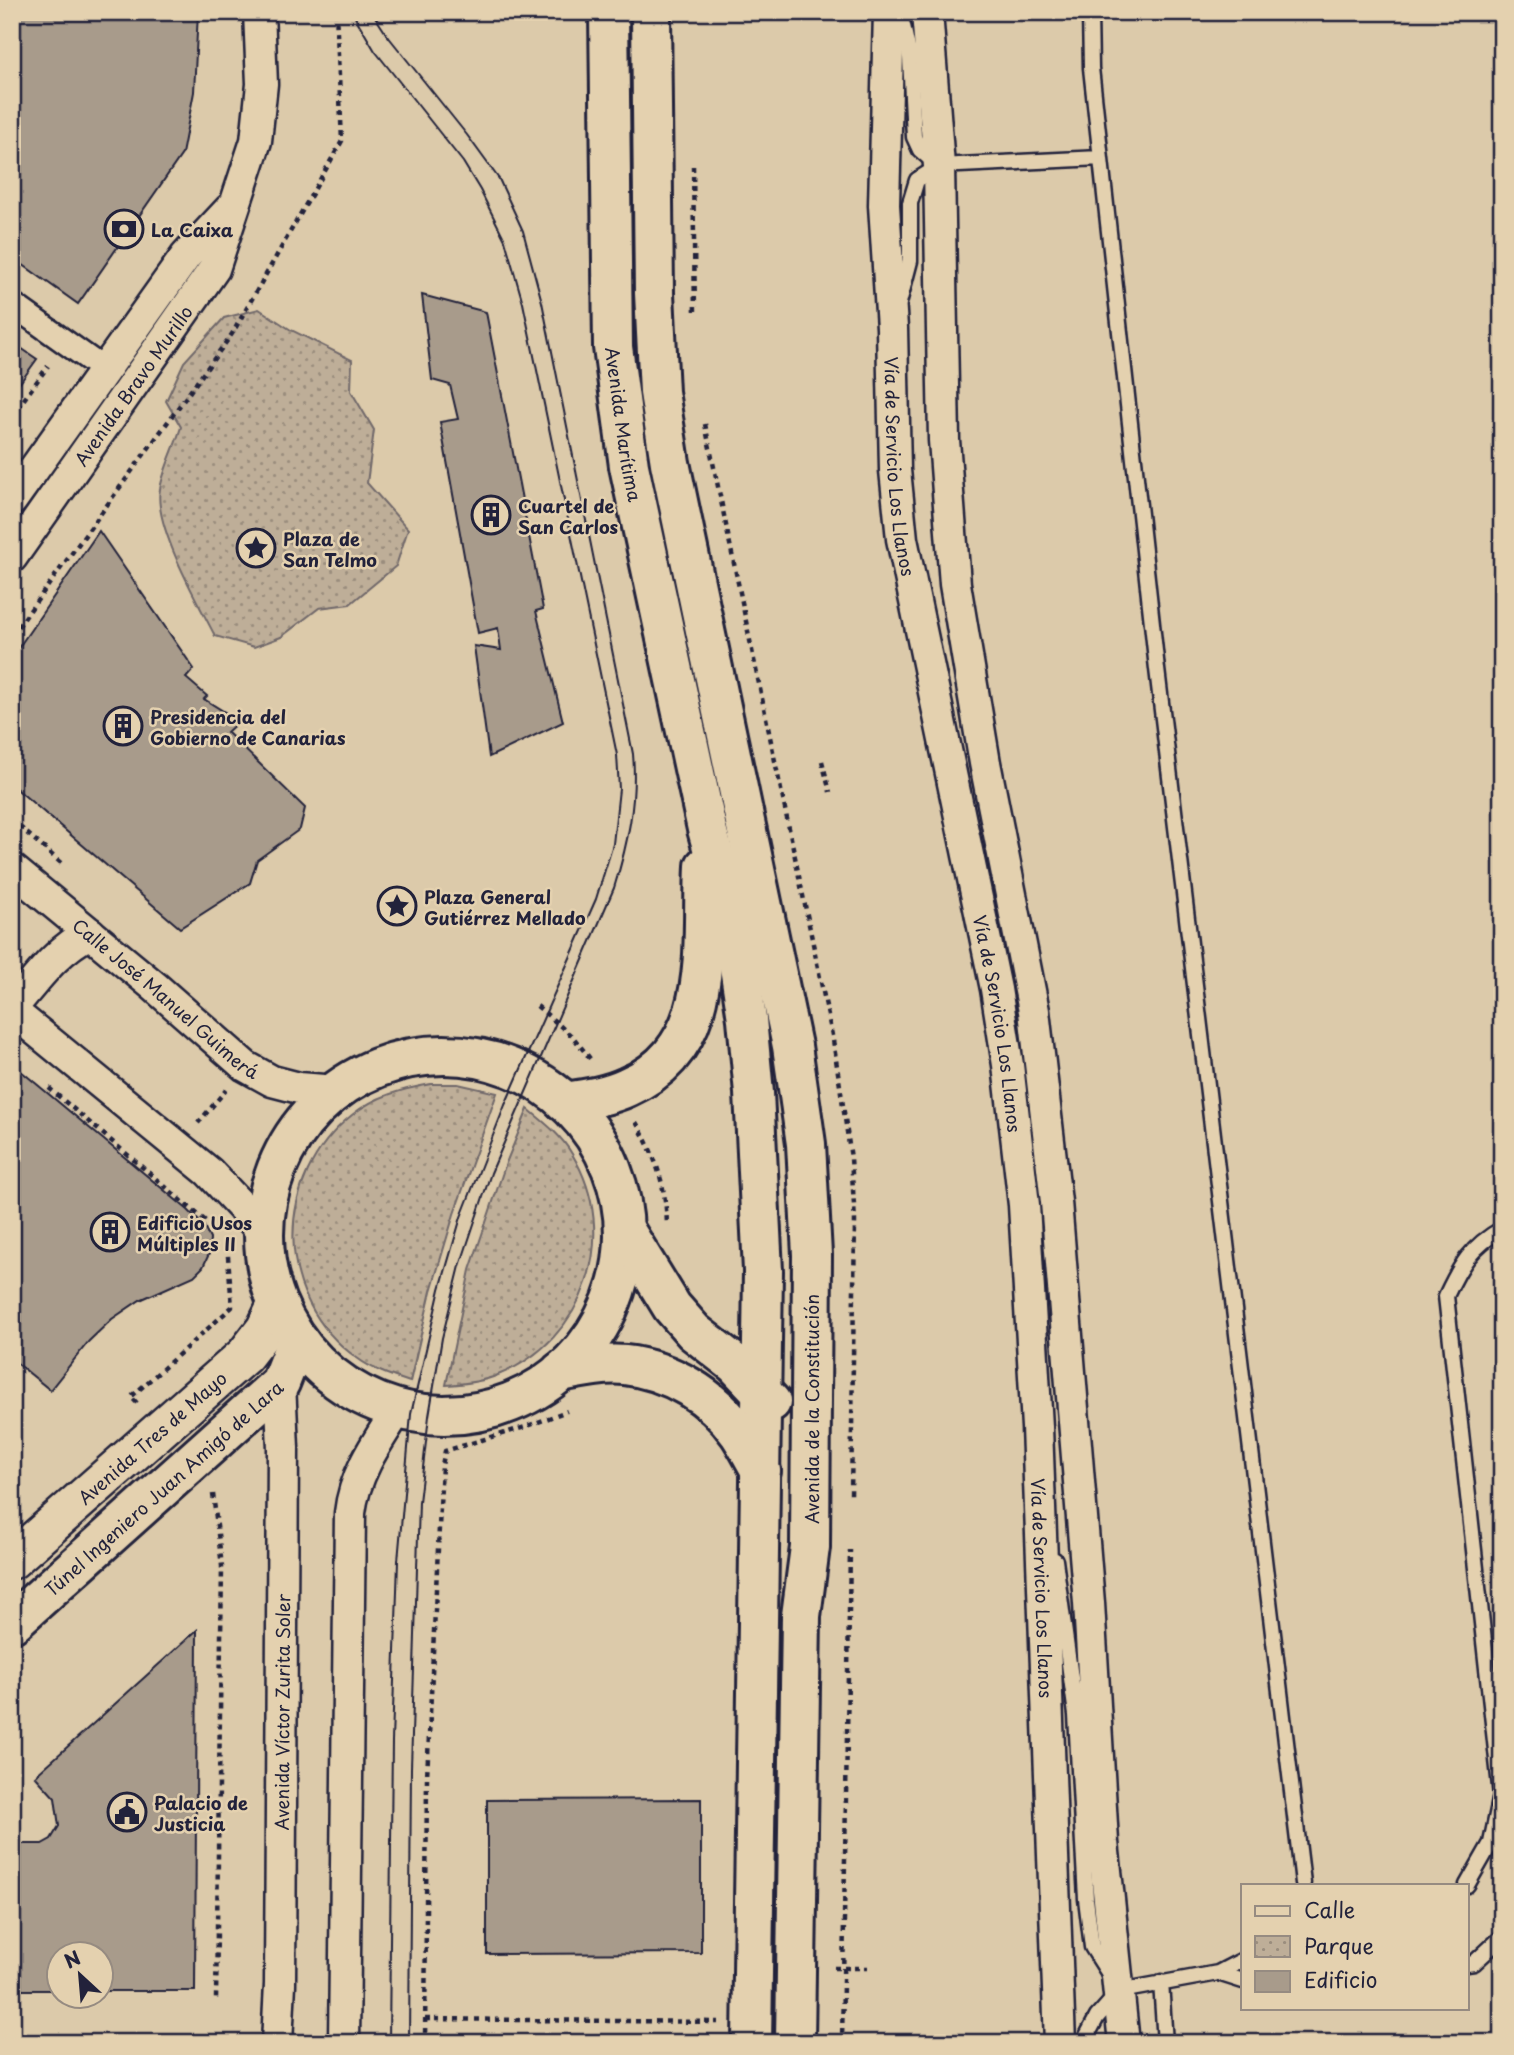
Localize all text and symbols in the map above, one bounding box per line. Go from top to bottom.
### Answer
bank icon: La Caixa [103,208,145,250]
place label: La Caixa [151,216,234,243]
street label: Avenida Bravo Murillo [67,299,198,471]
street label: Avenida Marítima [600,345,650,505]
street label: Vía de Servicio Los Llanos [879,356,923,578]
place label: Cuartel de San Carlos [518,492,619,540]
building icon: Cuartel de San Carlos [470,494,512,536]
place label: Plaza de San Telmo [283,525,377,573]
place icon: Plaza de San Telmo [235,527,277,569]
place label: Presidencia del Gobierno de Canarias [150,703,346,751]
building icon: Presidencia del Gobierno de Canarias [102,705,144,747]
place label: Plaza General Gutiérrez Mellado [424,883,586,931]
place icon: Plaza General Gutiérrez Mellado [376,885,418,927]
street label: Calle José Manuel Guimerá [67,911,264,1085]
street label: Vía de Servicio Los Llanos [967,912,1029,1134]
place label: Edificio Usos Múltiples II [137,1209,252,1257]
building icon: Edificio Usos Múltiples II [89,1211,131,1253]
street label: Avenida de la Constitución [798,1294,825,1524]
street label: Avenida Tres de Mayo [71,1364,232,1510]
street label: Túnel Ingeniero Juan Amigó de Lara [38,1373,289,1602]
street label: Vía de Servicio Los Llanos [1025,1478,1061,1699]
street label: Avenida Víctor Zurita Soler [267,1593,296,1831]
place label: Palacio de Justicia [154,1789,248,1837]
public building icon: Palacio de Justicia [106,1791,148,1833]
legend [1241,1884,1468,2010]
text: Calle [1304,1893,1355,1925]
text: Parque [1304,1929,1374,1961]
north arrow [46,1940,116,2010]
text: N [59,1943,85,1975]
text: Edificio [1304,1963,1377,1995]

